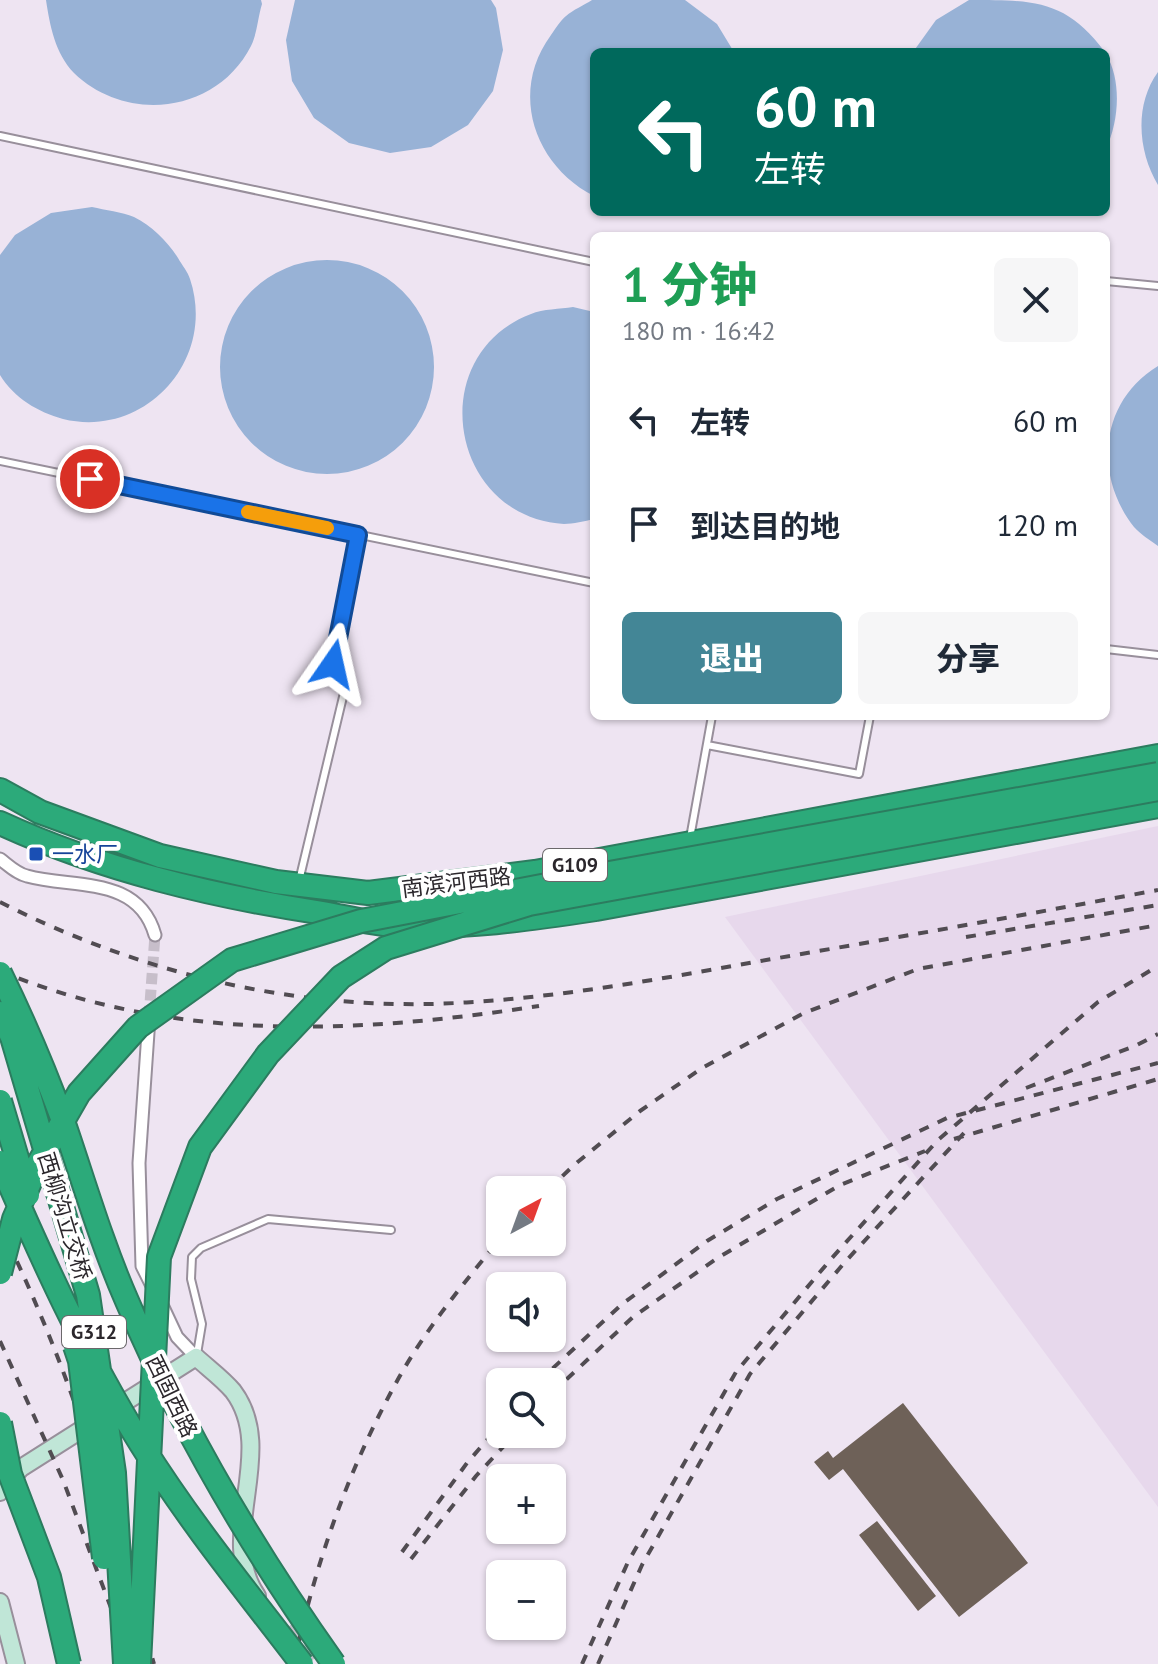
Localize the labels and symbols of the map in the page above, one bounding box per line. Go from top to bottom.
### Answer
pin [56,445,124,513]
position arrow [291,622,375,706]
place label: 一水厂 [52,840,118,868]
marker: 一水厂 [27,845,45,863]
road number: G109 [543,849,607,881]
street label: 南滨河西路 [400,861,512,903]
street label: 西柳沟立交桥 [32,1149,98,1283]
north arrow [486,1176,566,1256]
road number: G312 [62,1316,126,1348]
street label: 西固西路 [140,1350,204,1442]

